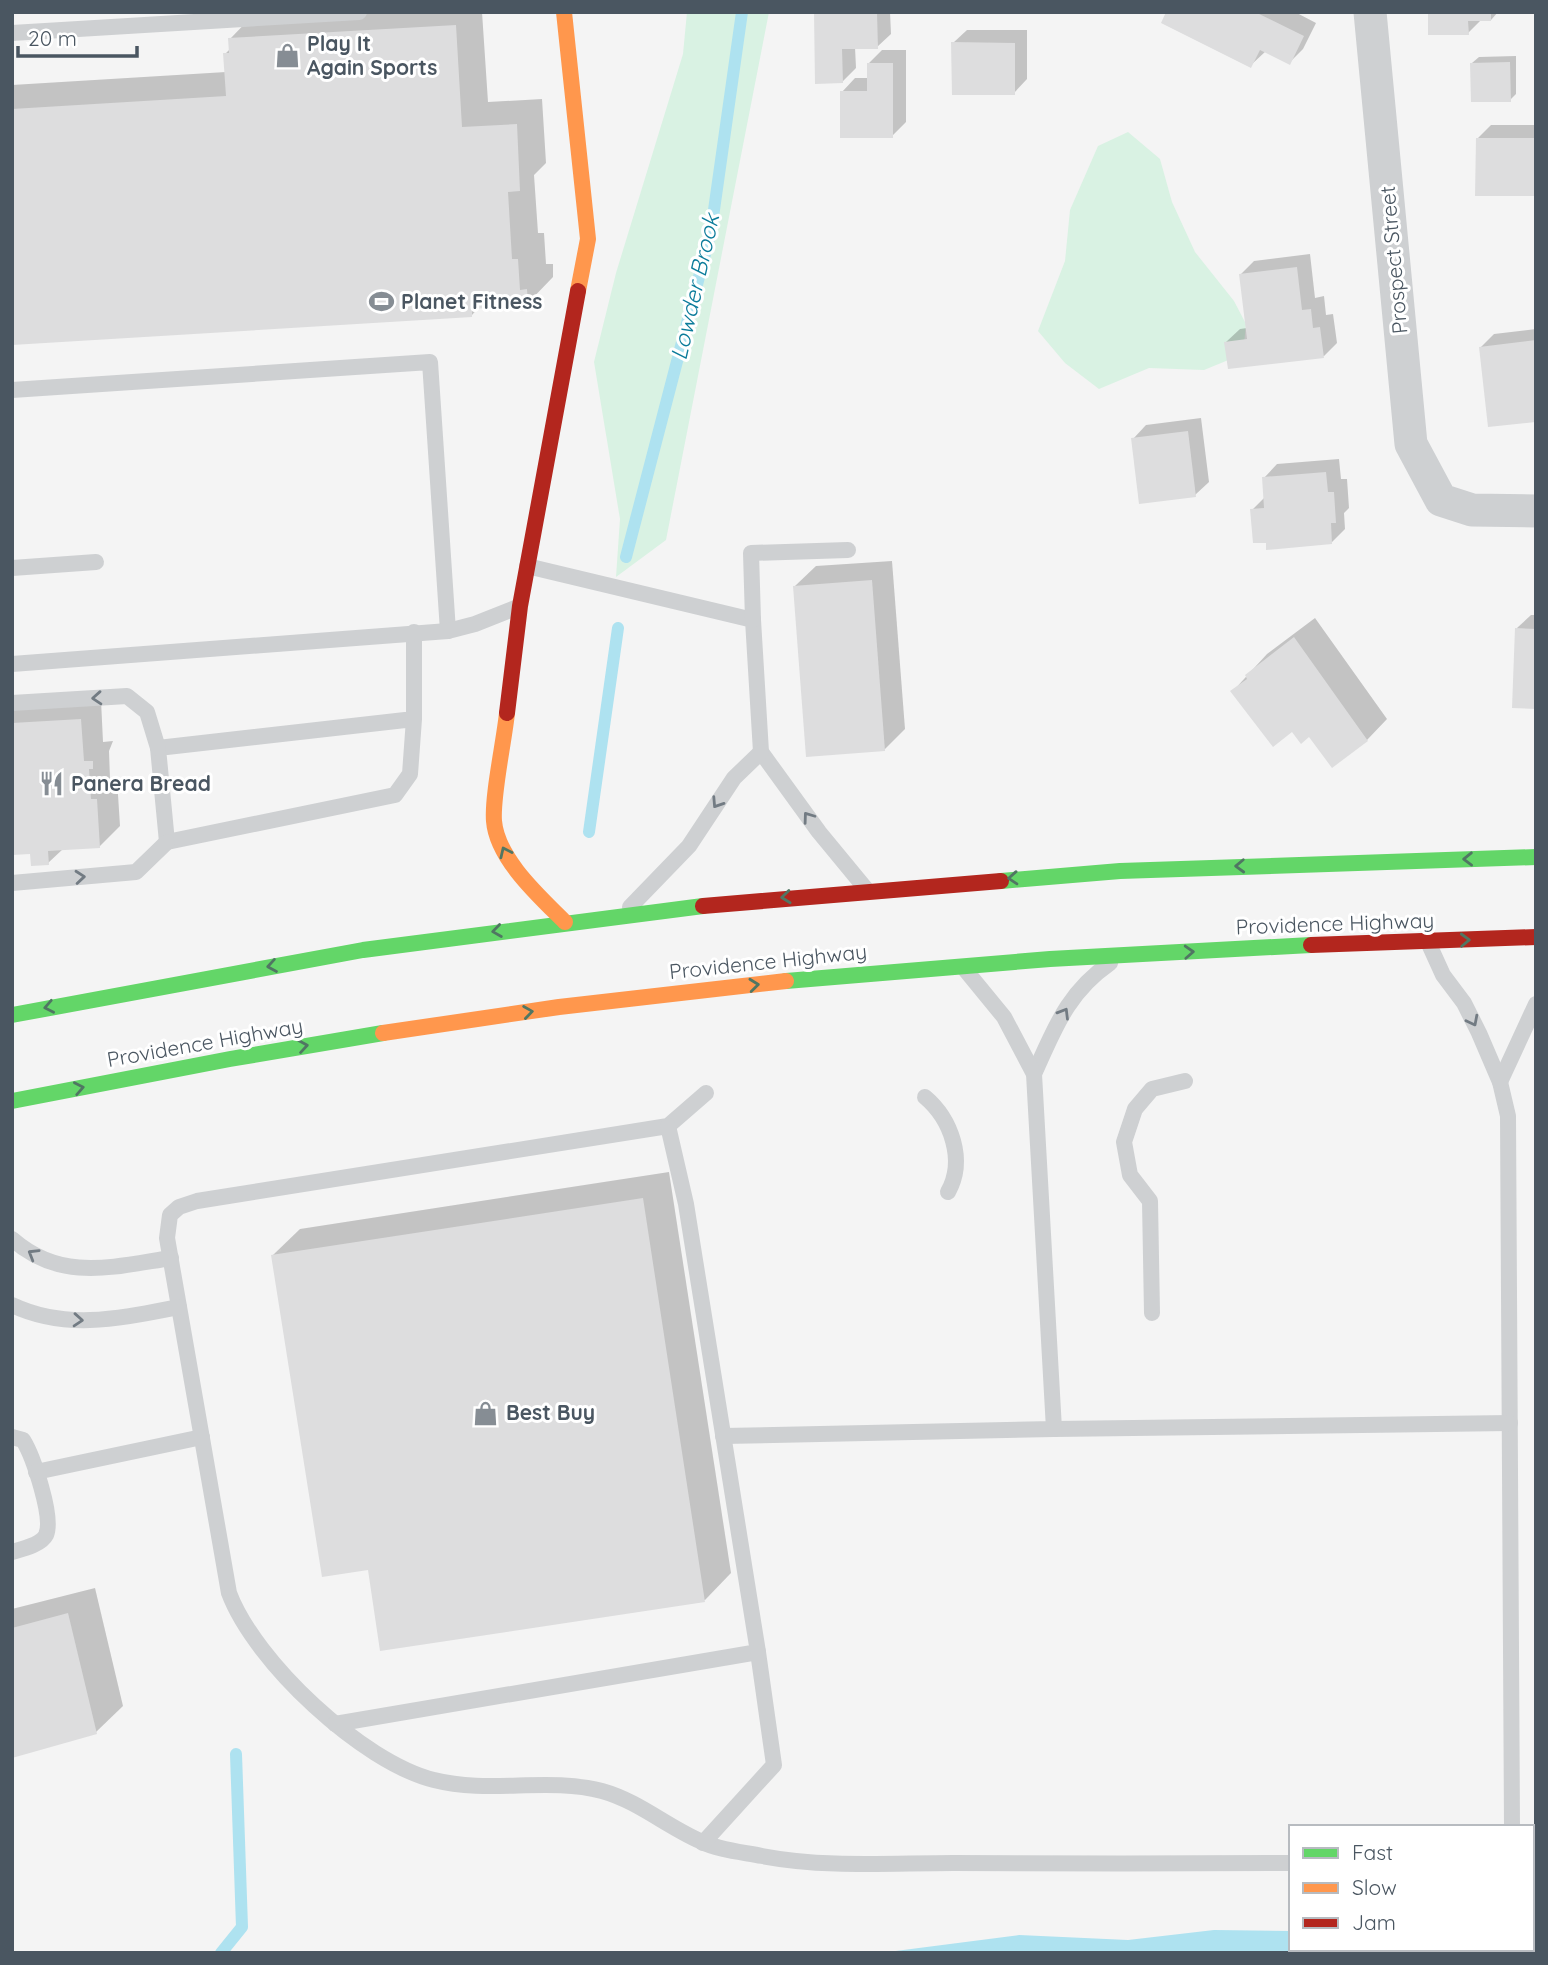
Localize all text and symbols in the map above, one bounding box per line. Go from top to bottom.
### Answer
scale bar [18,14,136,58]
text: 20 m [28,25,77,51]
place label: Play It Again Sports [307,30,437,80]
shop icon: Play It Again Sports [273,42,301,70]
street label: Prospect Street [1374,185,1412,335]
water label: Lowder Brook [664,209,726,363]
sports icon: Planet Fitness [367,288,395,316]
place label: Planet Fitness [401,288,542,314]
one-way arrow [91,690,102,705]
restaurant icon: Panera Bread [37,770,65,798]
place label: Panera Bread [71,770,211,796]
one-way arrow [712,796,725,809]
one-way arrow [804,812,816,825]
one-way arrow [499,847,513,859]
one-way arrow [1462,851,1473,866]
one-way arrow [1234,858,1245,873]
one-way arrow [75,870,86,885]
one-way arrow [1007,870,1018,885]
one-way arrow [780,889,791,904]
street label: Providence Highway [1235,907,1435,939]
one-way arrow [491,923,503,938]
one-way arrow [1460,932,1471,947]
street label: Providence Highway [668,938,868,984]
one-way arrow [1184,944,1195,959]
one-way arrow [266,958,278,973]
one-way arrow [748,977,759,992]
one-way arrow [43,999,55,1014]
one-way arrow [522,1004,534,1019]
one-way arrow [1055,1008,1068,1021]
street label: Providence Highway [105,1012,305,1072]
one-way arrow [1465,1014,1479,1026]
one-way arrow [297,1039,309,1054]
one-way arrow [73,1081,85,1096]
one-way arrow [27,1250,40,1263]
one-way arrow [73,1313,84,1328]
shop icon: Best Buy [472,1399,500,1427]
place label: Best Buy [506,1399,595,1425]
legend [1289,1825,1534,1951]
text: Fast [1352,1839,1393,1865]
text: Slow [1352,1874,1397,1900]
text: Jam [1352,1909,1396,1935]

